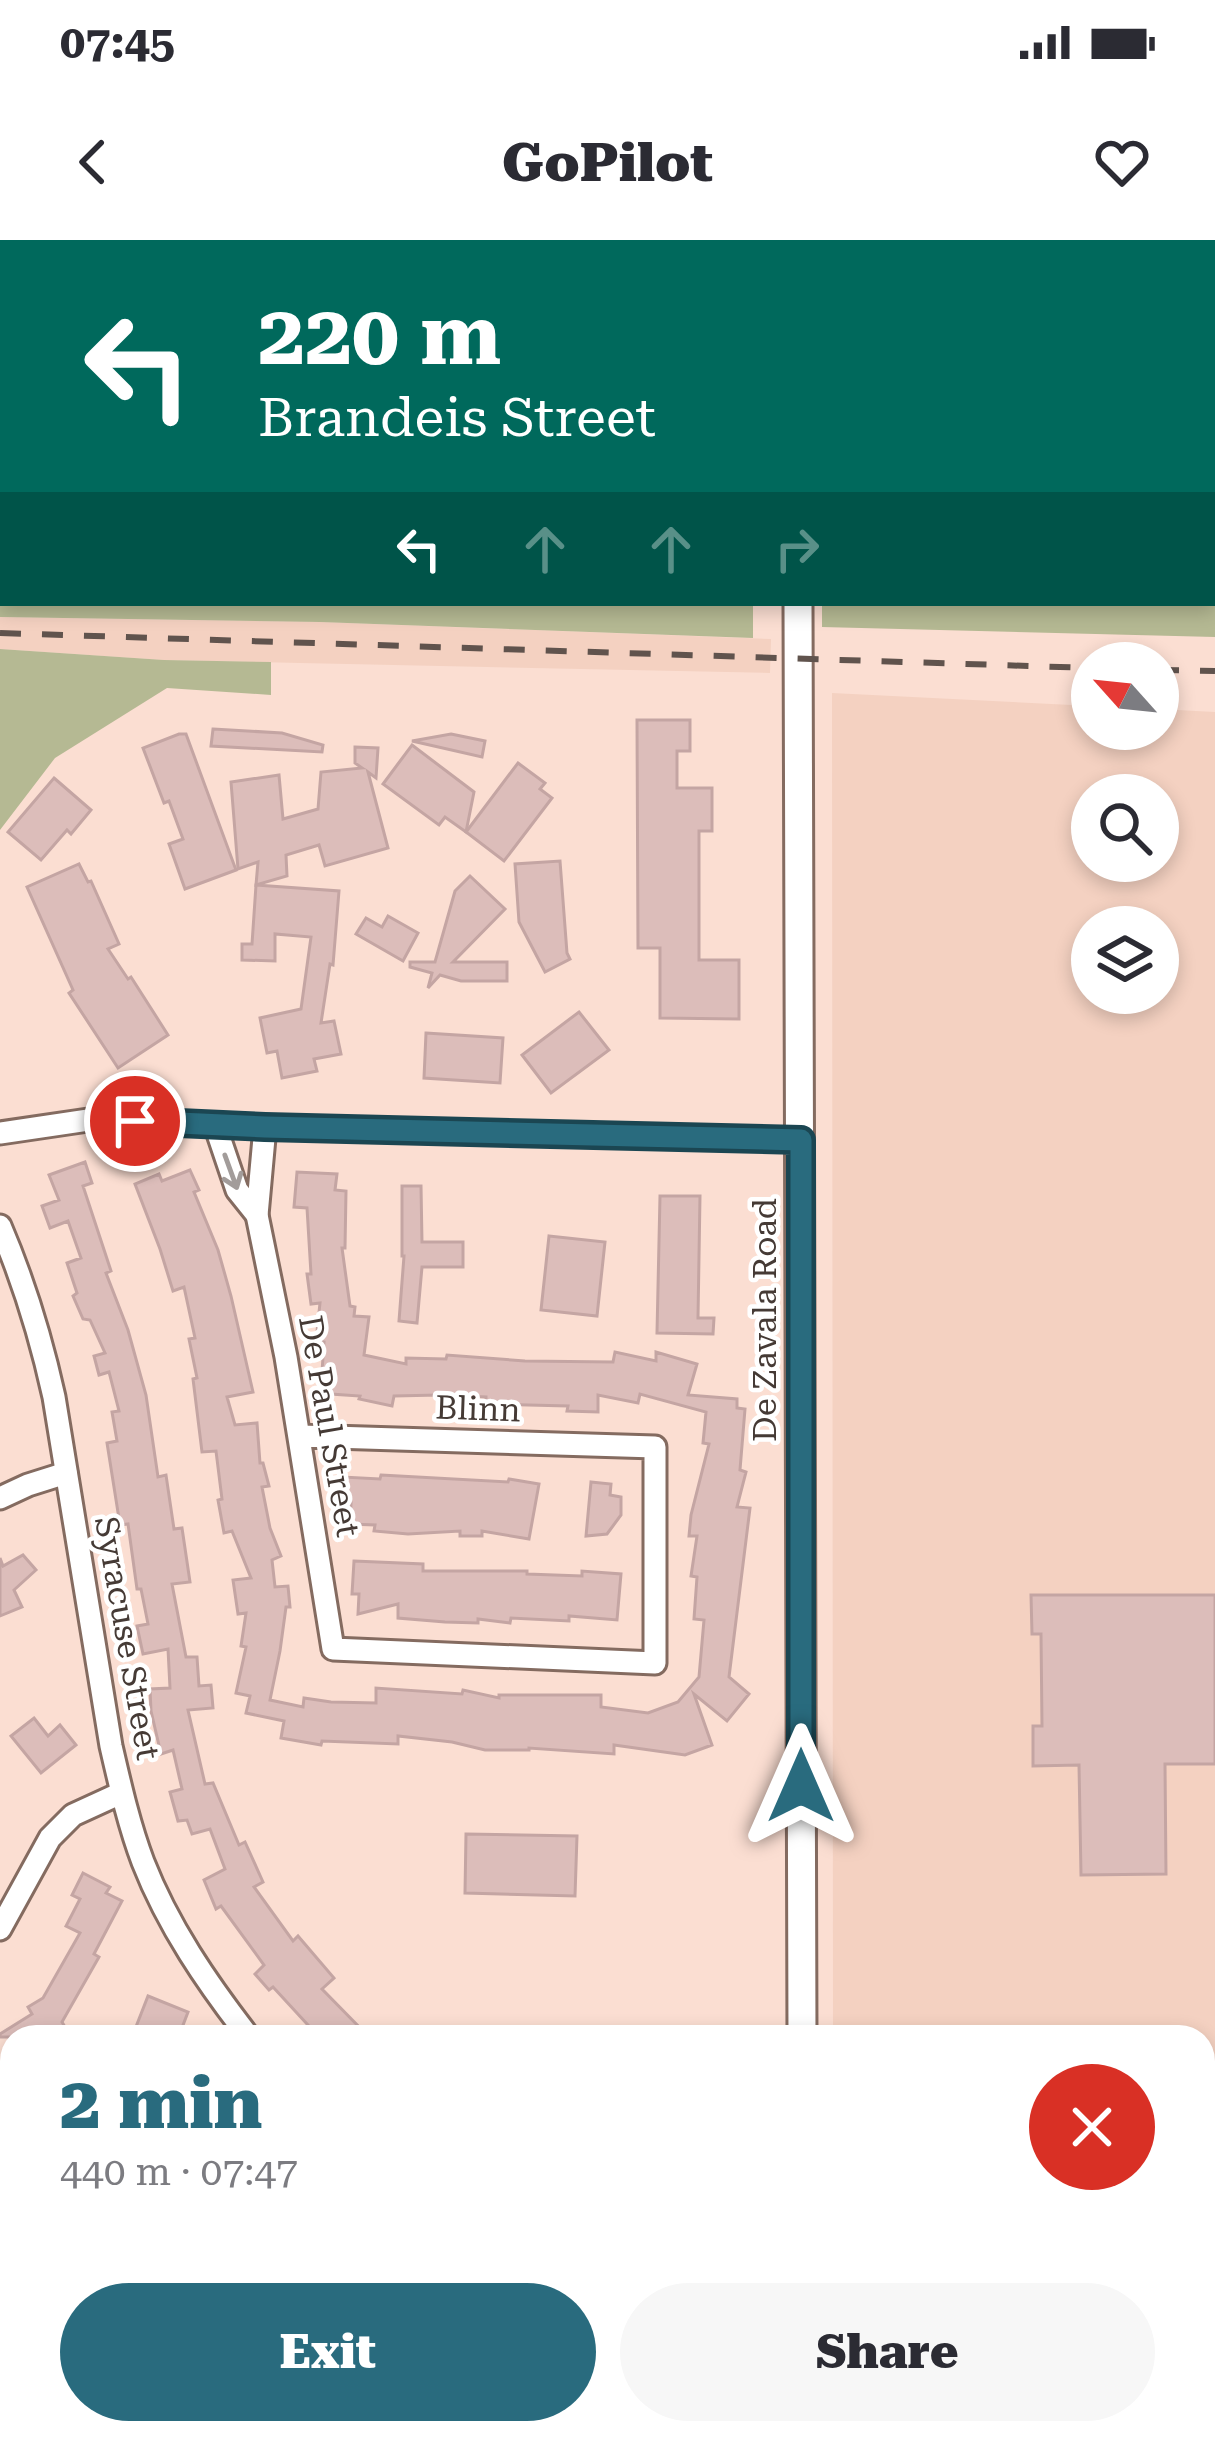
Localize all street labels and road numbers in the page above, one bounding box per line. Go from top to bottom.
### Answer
street label: De Zavala Road [745,1198,784,1442]
street label: De Paul Street [291,1312,368,1540]
street label: Blinn [435,1388,521,1429]
street label: Syracuse Street [87,1513,168,1763]

